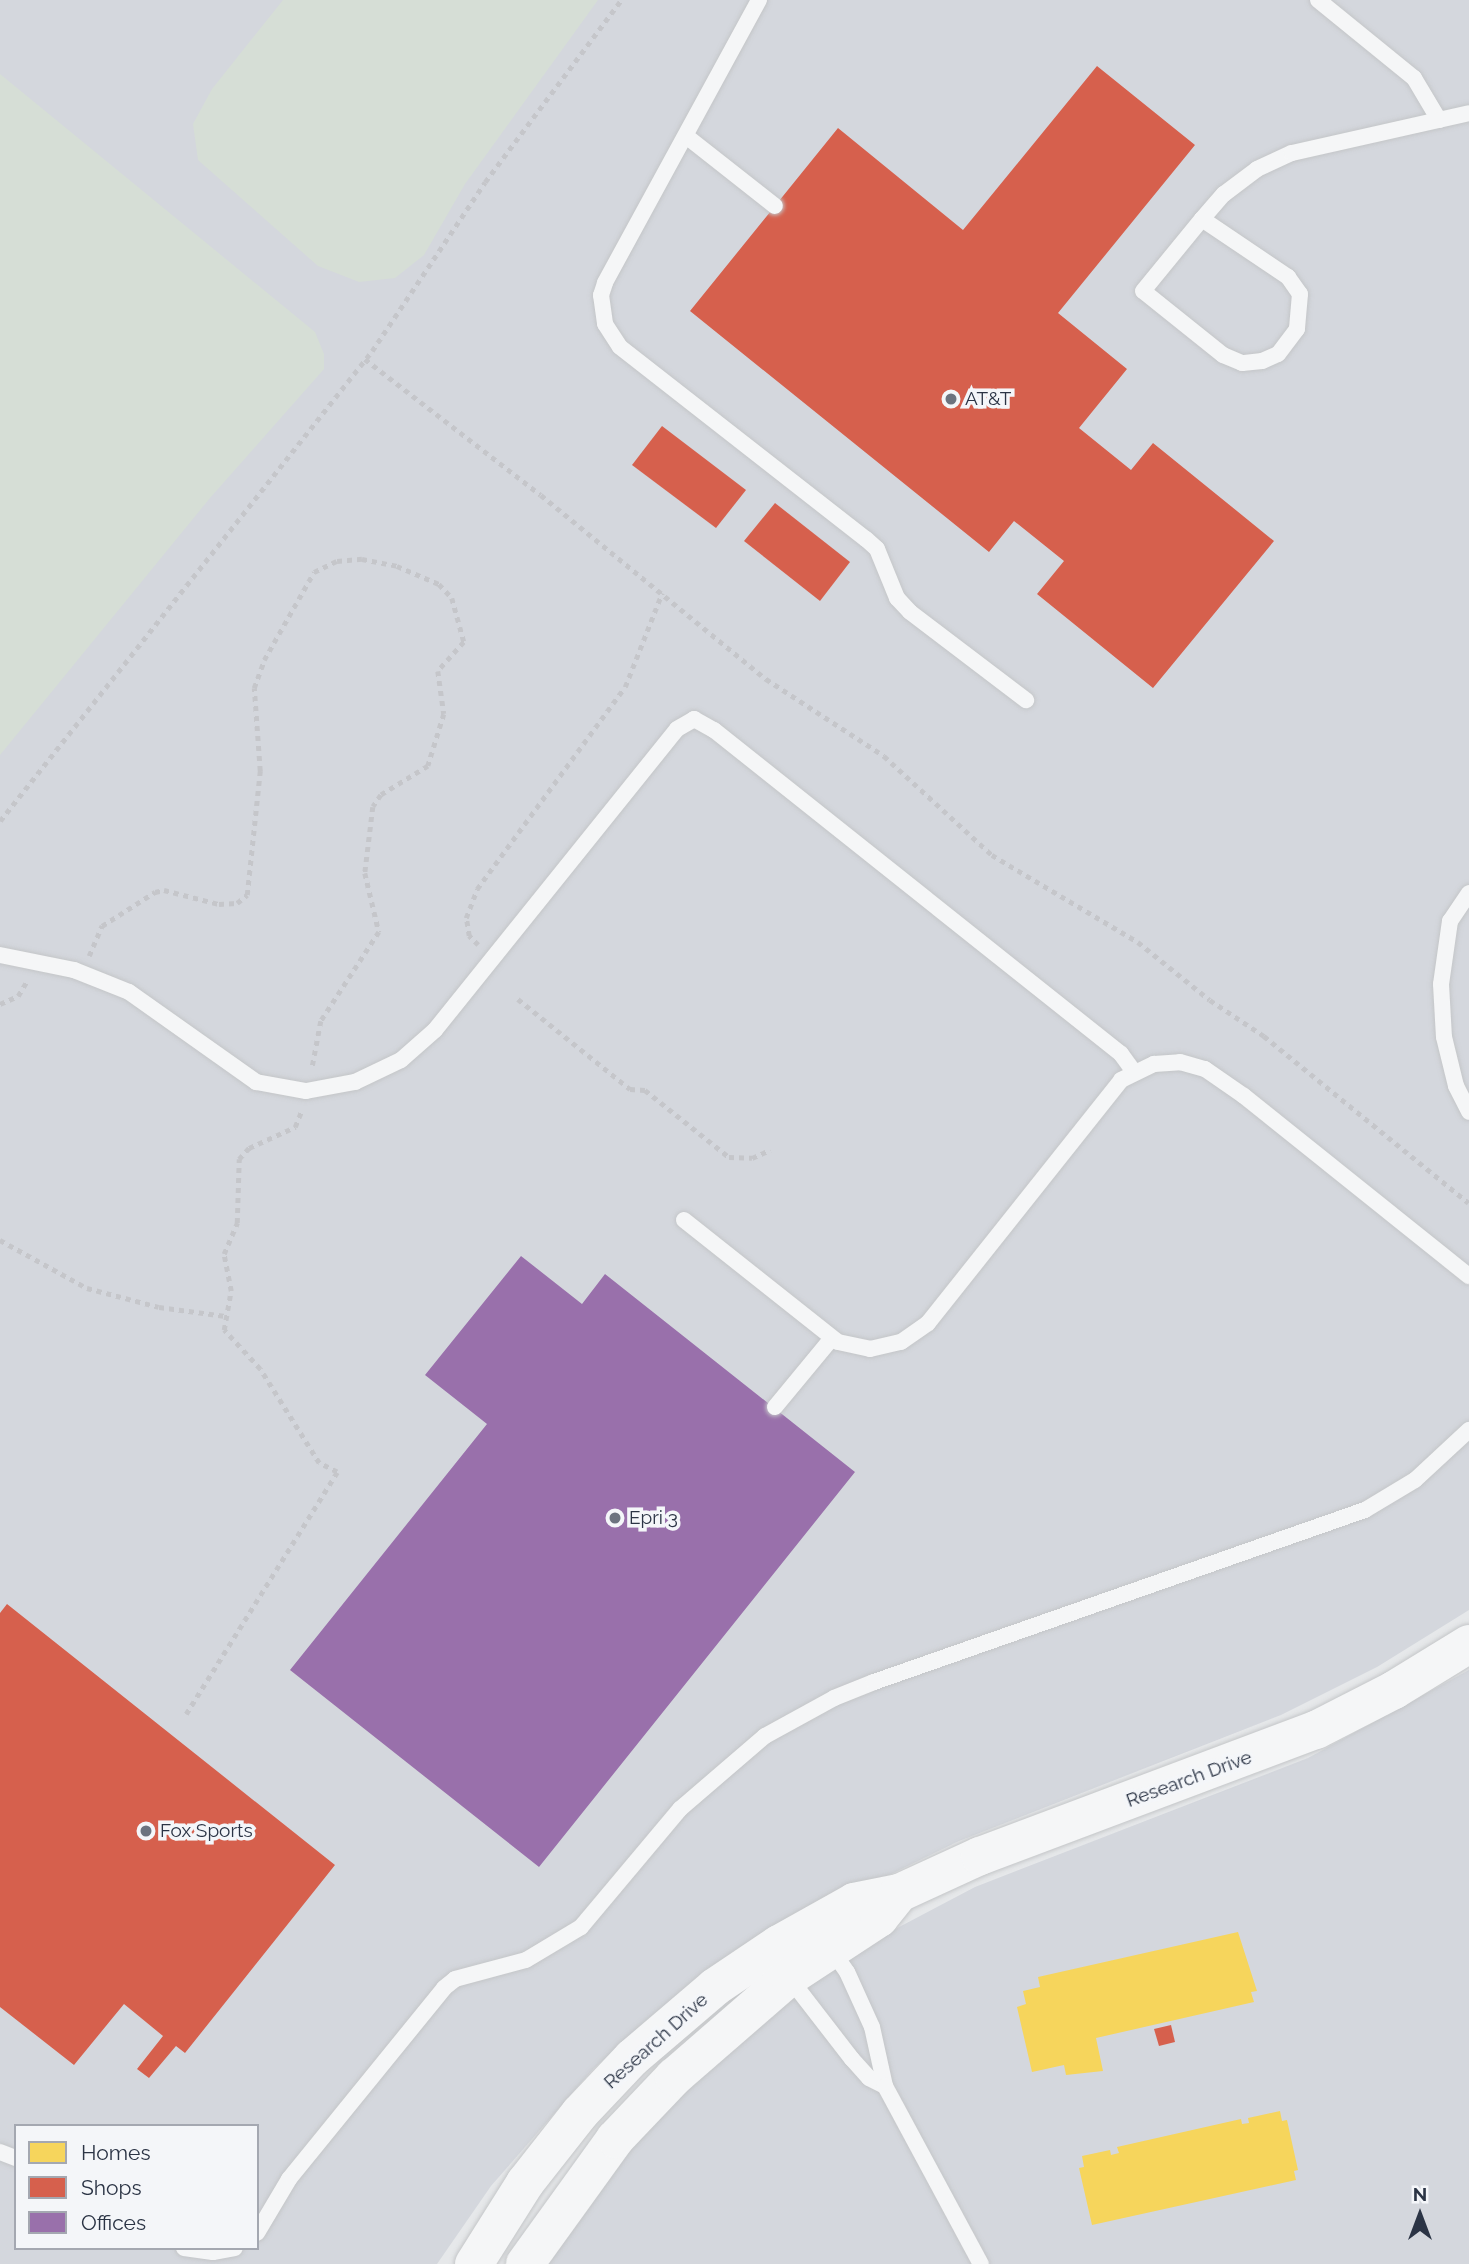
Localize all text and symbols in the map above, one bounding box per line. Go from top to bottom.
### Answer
place label: AT&T [965,388,1011,410]
marker: AT&T [943,391,959,407]
place label: Epri 3 [629,1507,678,1529]
marker: Epri 3 [607,1510,623,1526]
street label: Research Drive [1123,1746,1255,1812]
place label: Fox Sports [160,1820,253,1842]
marker: Fox Sports [138,1823,154,1839]
street label: Research Drive [599,1988,713,2094]
legend [14,2124,259,2250]
text: Homes [81,2140,151,2165]
text: Shops [81,2175,142,2200]
north arrow [1385,2180,1455,2250]
text: N [1413,2183,1427,2205]
text: Offices [81,2210,146,2235]

